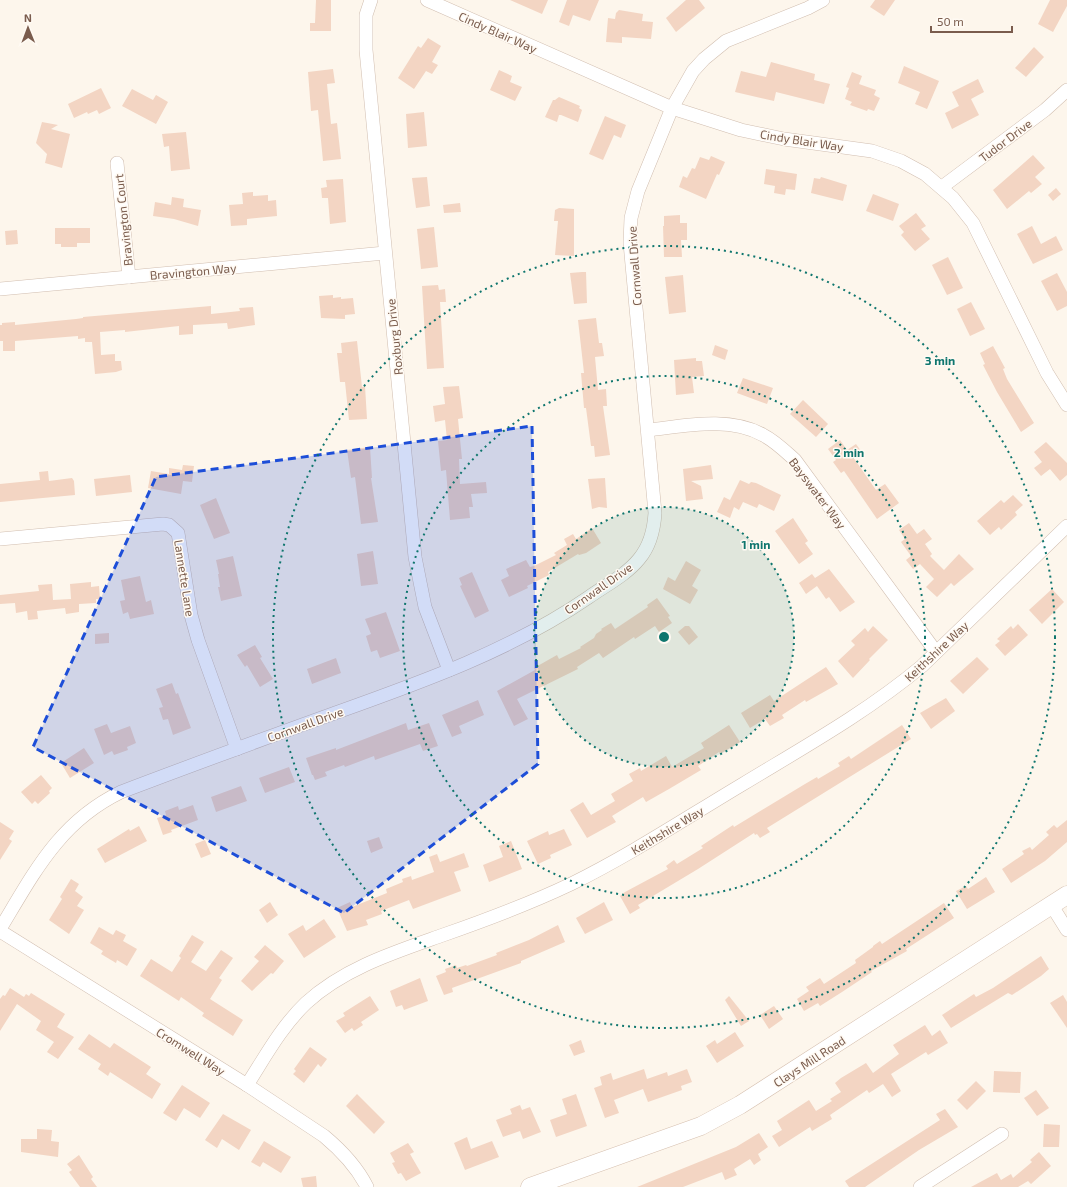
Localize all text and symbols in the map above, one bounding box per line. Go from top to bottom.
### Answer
north arrow [8,8,48,48]
street label: Cindy Blair Way [457,8,540,56]
scale bar [931,8,1012,34]
text: N [24,11,32,24]
text: 50 m [937,14,964,28]
street label: Tudor Drive [976,116,1034,164]
street label: Cindy Blair Way [759,126,845,154]
street label: Bravington Court [111,173,135,267]
street label: Cornwall Drive [624,226,644,306]
street label: Bravington Way [149,260,238,282]
street label: Roxburg Drive [383,298,405,376]
text: 3 min [925,353,955,367]
text: 2 min [834,445,864,459]
street label: Bayswater Way [787,455,850,532]
text: 1 min [742,537,770,551]
street label: Lannette Lane [172,539,198,617]
street label: Cornwall Drive [561,559,635,617]
street label: Keithshire Way [901,618,971,684]
centre of rings [657,630,671,644]
street label: Cornwall Drive [265,704,345,744]
street label: Keithshire Way [628,803,706,857]
street label: Cromwell Way [154,1024,229,1078]
street label: Clays Mill Road [770,1033,848,1089]

